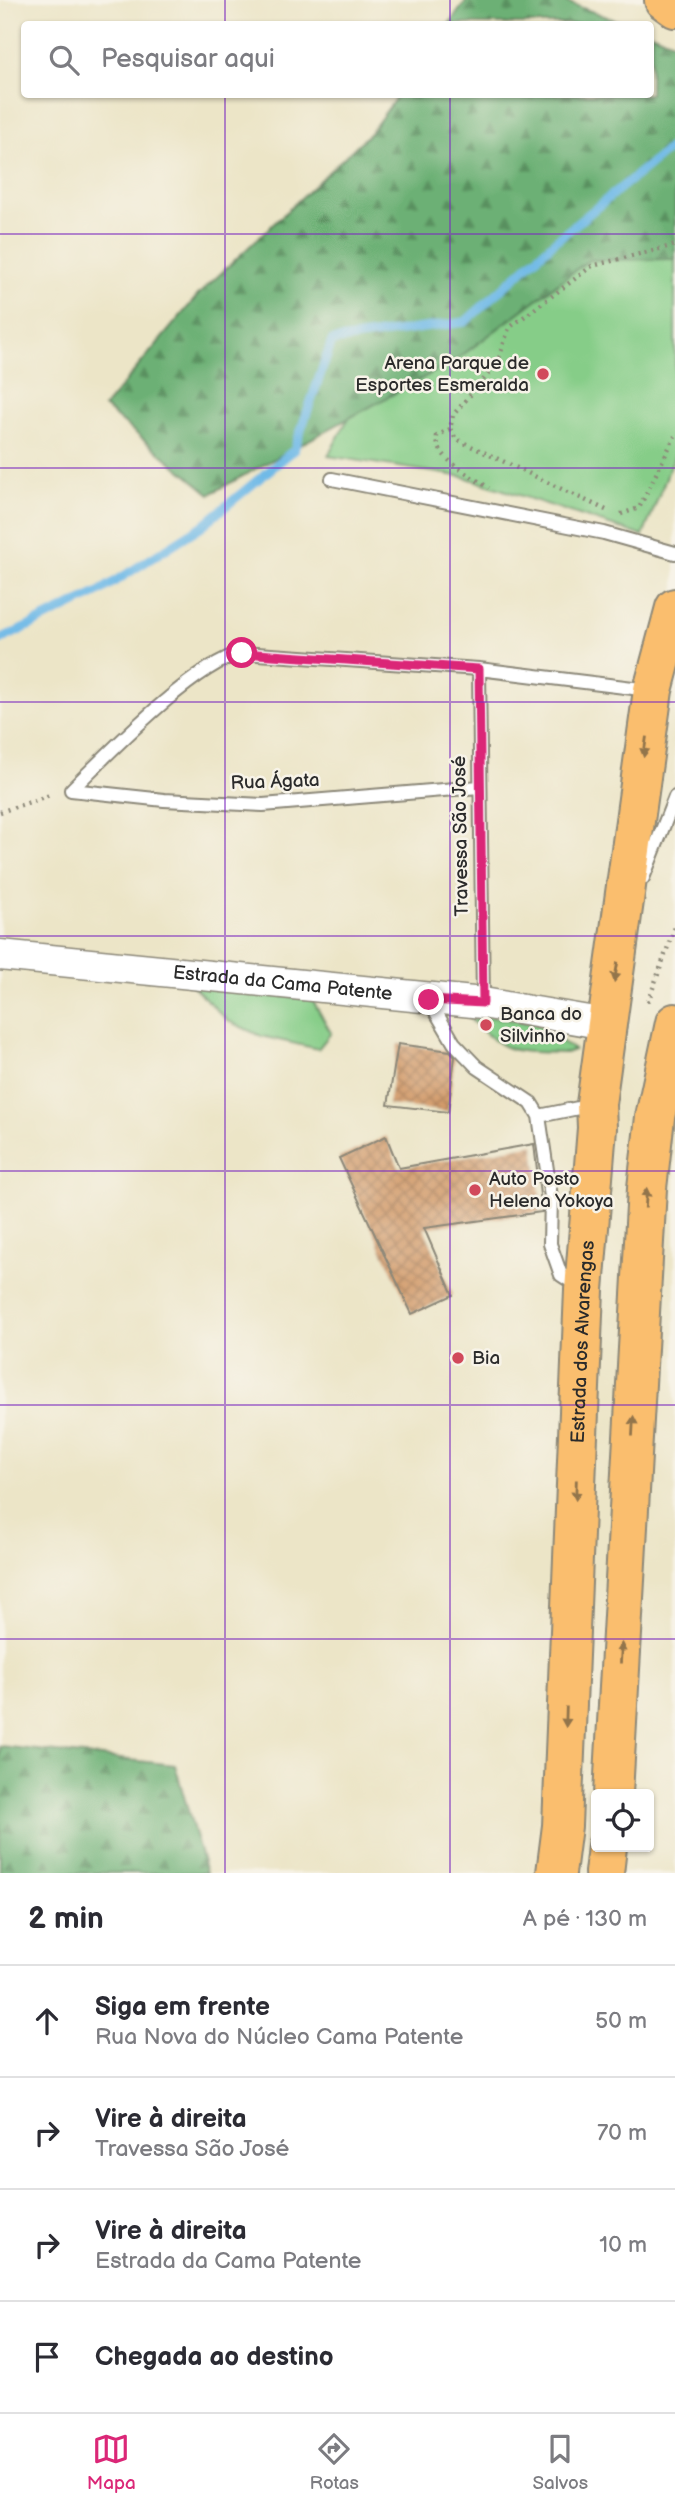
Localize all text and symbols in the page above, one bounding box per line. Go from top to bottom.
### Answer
search box [21,21,654,98]
icon: search [45,41,83,79]
text: Pesquisar aqui [101,44,275,75]
place label: Arena Parque de Esportes Esmeralda [355,352,529,397]
marker: Arena Parque de Esportes Esmeralda [535,366,551,382]
route start [226,637,257,668]
one-way arrow [639,736,650,758]
street label: Travessa São José [448,755,474,917]
street label: Rua Ágata [230,768,320,795]
street label: Estrada da Cama Patente [172,961,393,1005]
one-way arrow [610,961,621,983]
route end [413,984,444,1015]
place label: Banca do Silvinho [500,1003,582,1048]
marker: Banca do Silvinho [478,1017,494,1033]
place label: Auto Posto Helena Yokoya [489,1168,614,1213]
marker: Auto Posto Helena Yokoya [467,1182,483,1198]
one-way arrow [641,1187,652,1209]
street label: Estrada dos Alvarengas [566,1239,599,1444]
place label: Bia [472,1347,500,1370]
marker: Bia [450,1350,466,1366]
one-way arrow [628,1414,639,1436]
one-way arrow [570,1479,581,1501]
one-way arrow [615,1641,626,1663]
one-way arrow [561,1707,572,1729]
map controls [591,1789,654,1852]
button: locate [591,1789,654,1852]
text: 2 min [28,1901,104,1937]
text: A pé · 130 m [523,1905,647,1933]
text: Siga em frente [95,1992,270,2023]
icon: ahead [28,2002,66,2040]
text: 50 m [595,2007,647,2035]
text: Rua Nova do Núcleo Cama Patente [95,2023,463,2051]
text: Vire à direita [95,2104,247,2135]
icon: right [28,2114,66,2152]
text: 70 m [597,2119,647,2147]
text: Travessa São José [95,2135,289,2163]
text: Vire à direita [95,2216,247,2247]
icon: right [28,2226,66,2264]
text: 10 m [599,2231,647,2259]
text: Estrada da Cama Patente [95,2247,361,2275]
icon: arrive [28,2338,66,2376]
text: Chegada ao destino [95,2342,333,2373]
tab: Mapa [87,2430,136,2495]
tab: Rotas [309,2430,359,2495]
tab: Salvos [533,2430,588,2495]

